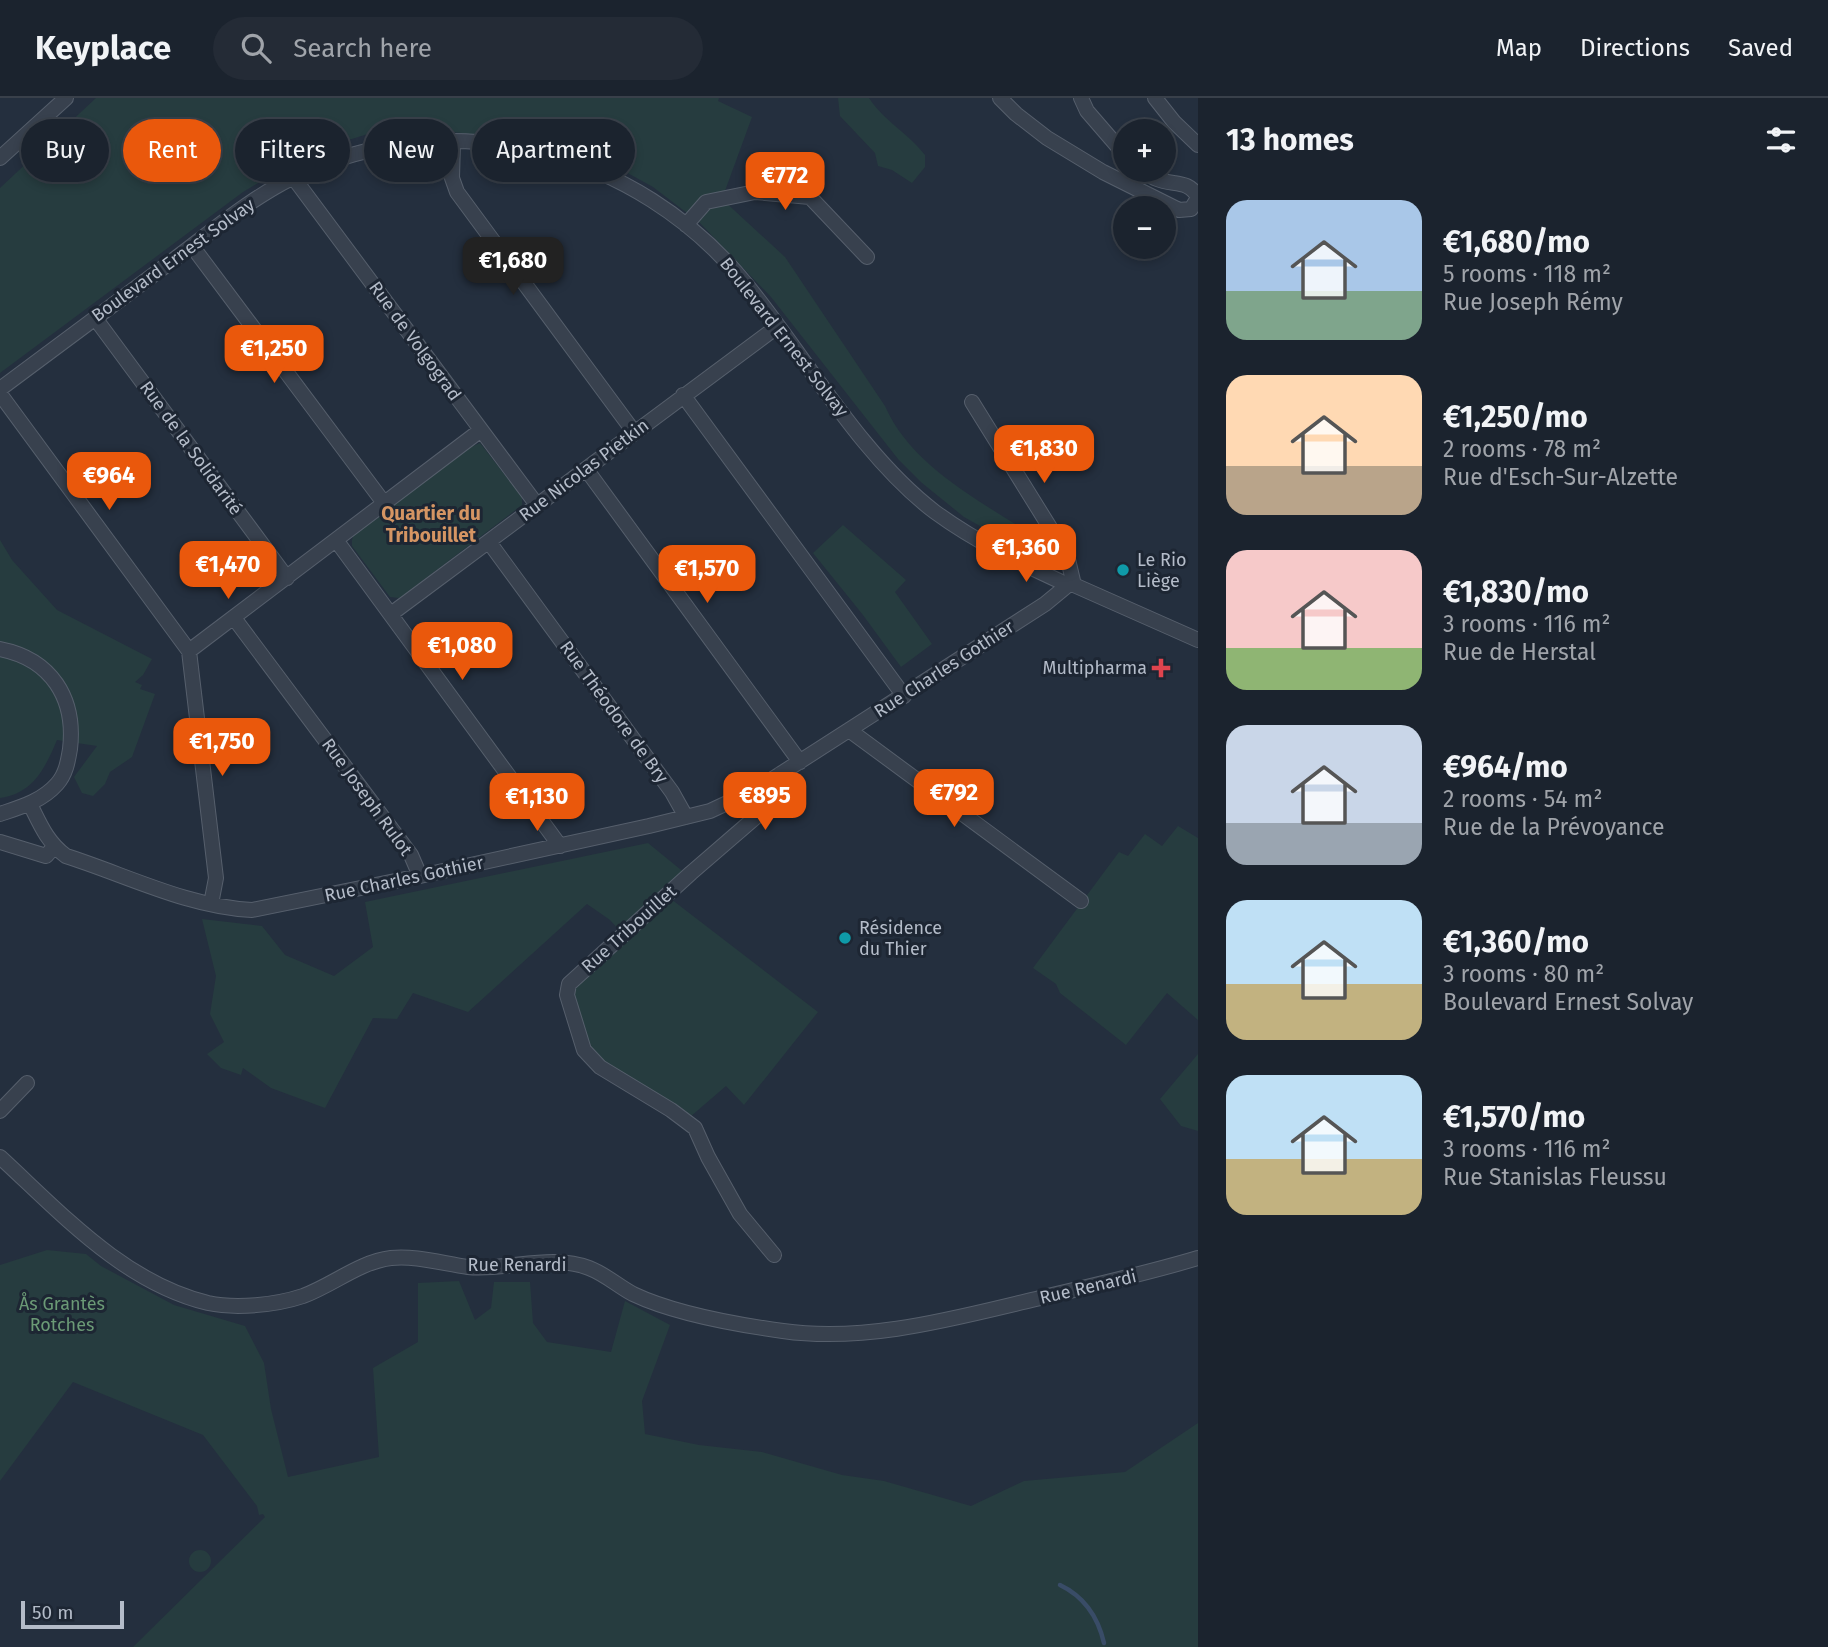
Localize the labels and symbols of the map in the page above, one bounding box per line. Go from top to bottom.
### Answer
pin: €772 [744,152,826,212]
street label: Boulevard Ernest Solvay [87,193,259,326]
pin: €1,680 [456,238,570,297]
street label: Boulevard Ernest Solvay [715,253,853,421]
street label: Rue de Volgograd [364,277,466,405]
pin: €1,250 [217,326,331,385]
street label: Rue de la Solidarité [135,377,247,519]
street label: Rue Nicolas Pietkin [515,414,653,526]
pin: €1,830 [987,426,1101,485]
pin: €964 [68,452,150,512]
district label: Quartier du Tribouillet [381,502,481,547]
pin: €1,360 [969,524,1083,584]
pin: €1,470 [171,542,285,601]
pin: €1,570 [650,546,764,605]
place label: Le Rio Liège [1137,549,1187,592]
marker: Le Rio Liège [1115,562,1131,578]
street label: Rue Charles Gothier [870,616,1018,722]
pin: €1,080 [405,622,519,682]
street label: Rue Théodore de Bry [555,637,673,788]
place label: Multipharma [1042,657,1147,679]
marker: Multipharma [1153,660,1169,676]
pin: €1,750 [165,718,279,778]
street label: Rue Joseph Rulot [317,734,417,860]
pin: €792 [913,770,995,829]
pin: €895 [724,772,806,832]
pin: €1,130 [480,774,594,833]
street label: Rue Charles Gothier [322,851,486,907]
street label: Rue Tribouillet [577,880,681,977]
place label: Résidence du Thier [859,917,942,960]
marker: Résidence du Thier [837,930,853,946]
street label: Rue Renardi [468,1254,566,1276]
street label: Rue Renardi [1037,1265,1139,1309]
park label: Ås Grantès Rotches [19,1292,105,1336]
scale bar [21,1598,124,1630]

